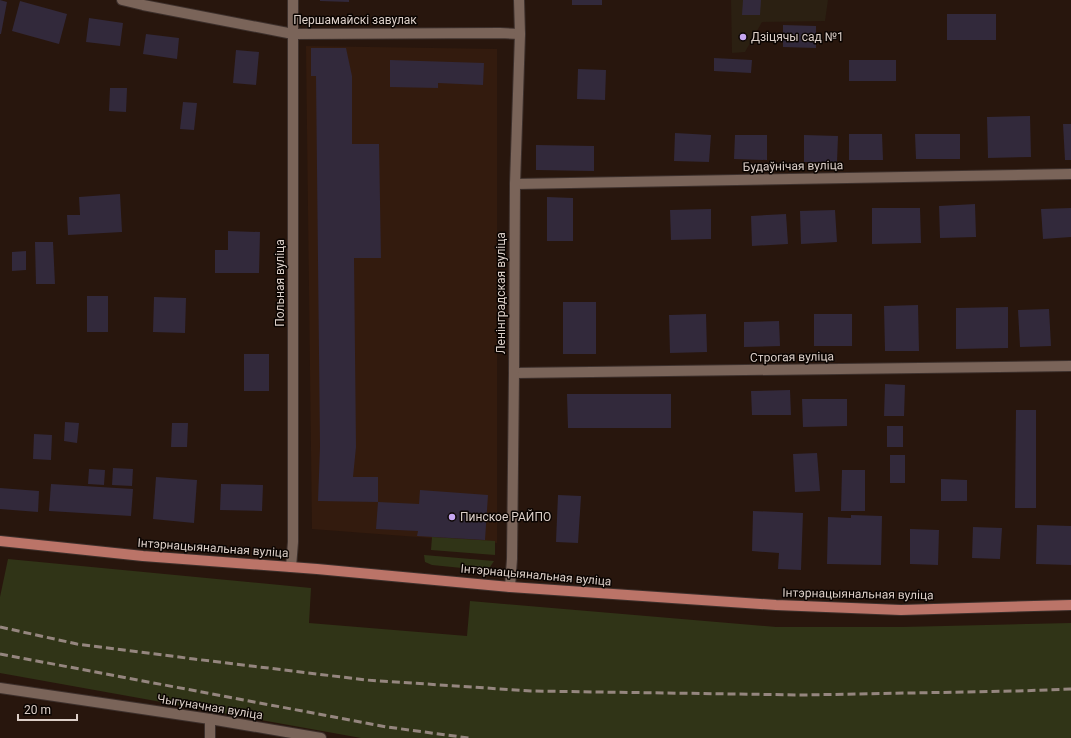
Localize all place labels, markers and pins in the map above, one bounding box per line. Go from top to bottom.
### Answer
place label: Дзіцячы сад №1 [751,30,844,44]
marker: Дзіцячы сад №1 [738,32,748,42]
place label: Пинское РАЙПО [460,509,551,524]
marker: Пинское РАЙПО [447,512,457,522]

